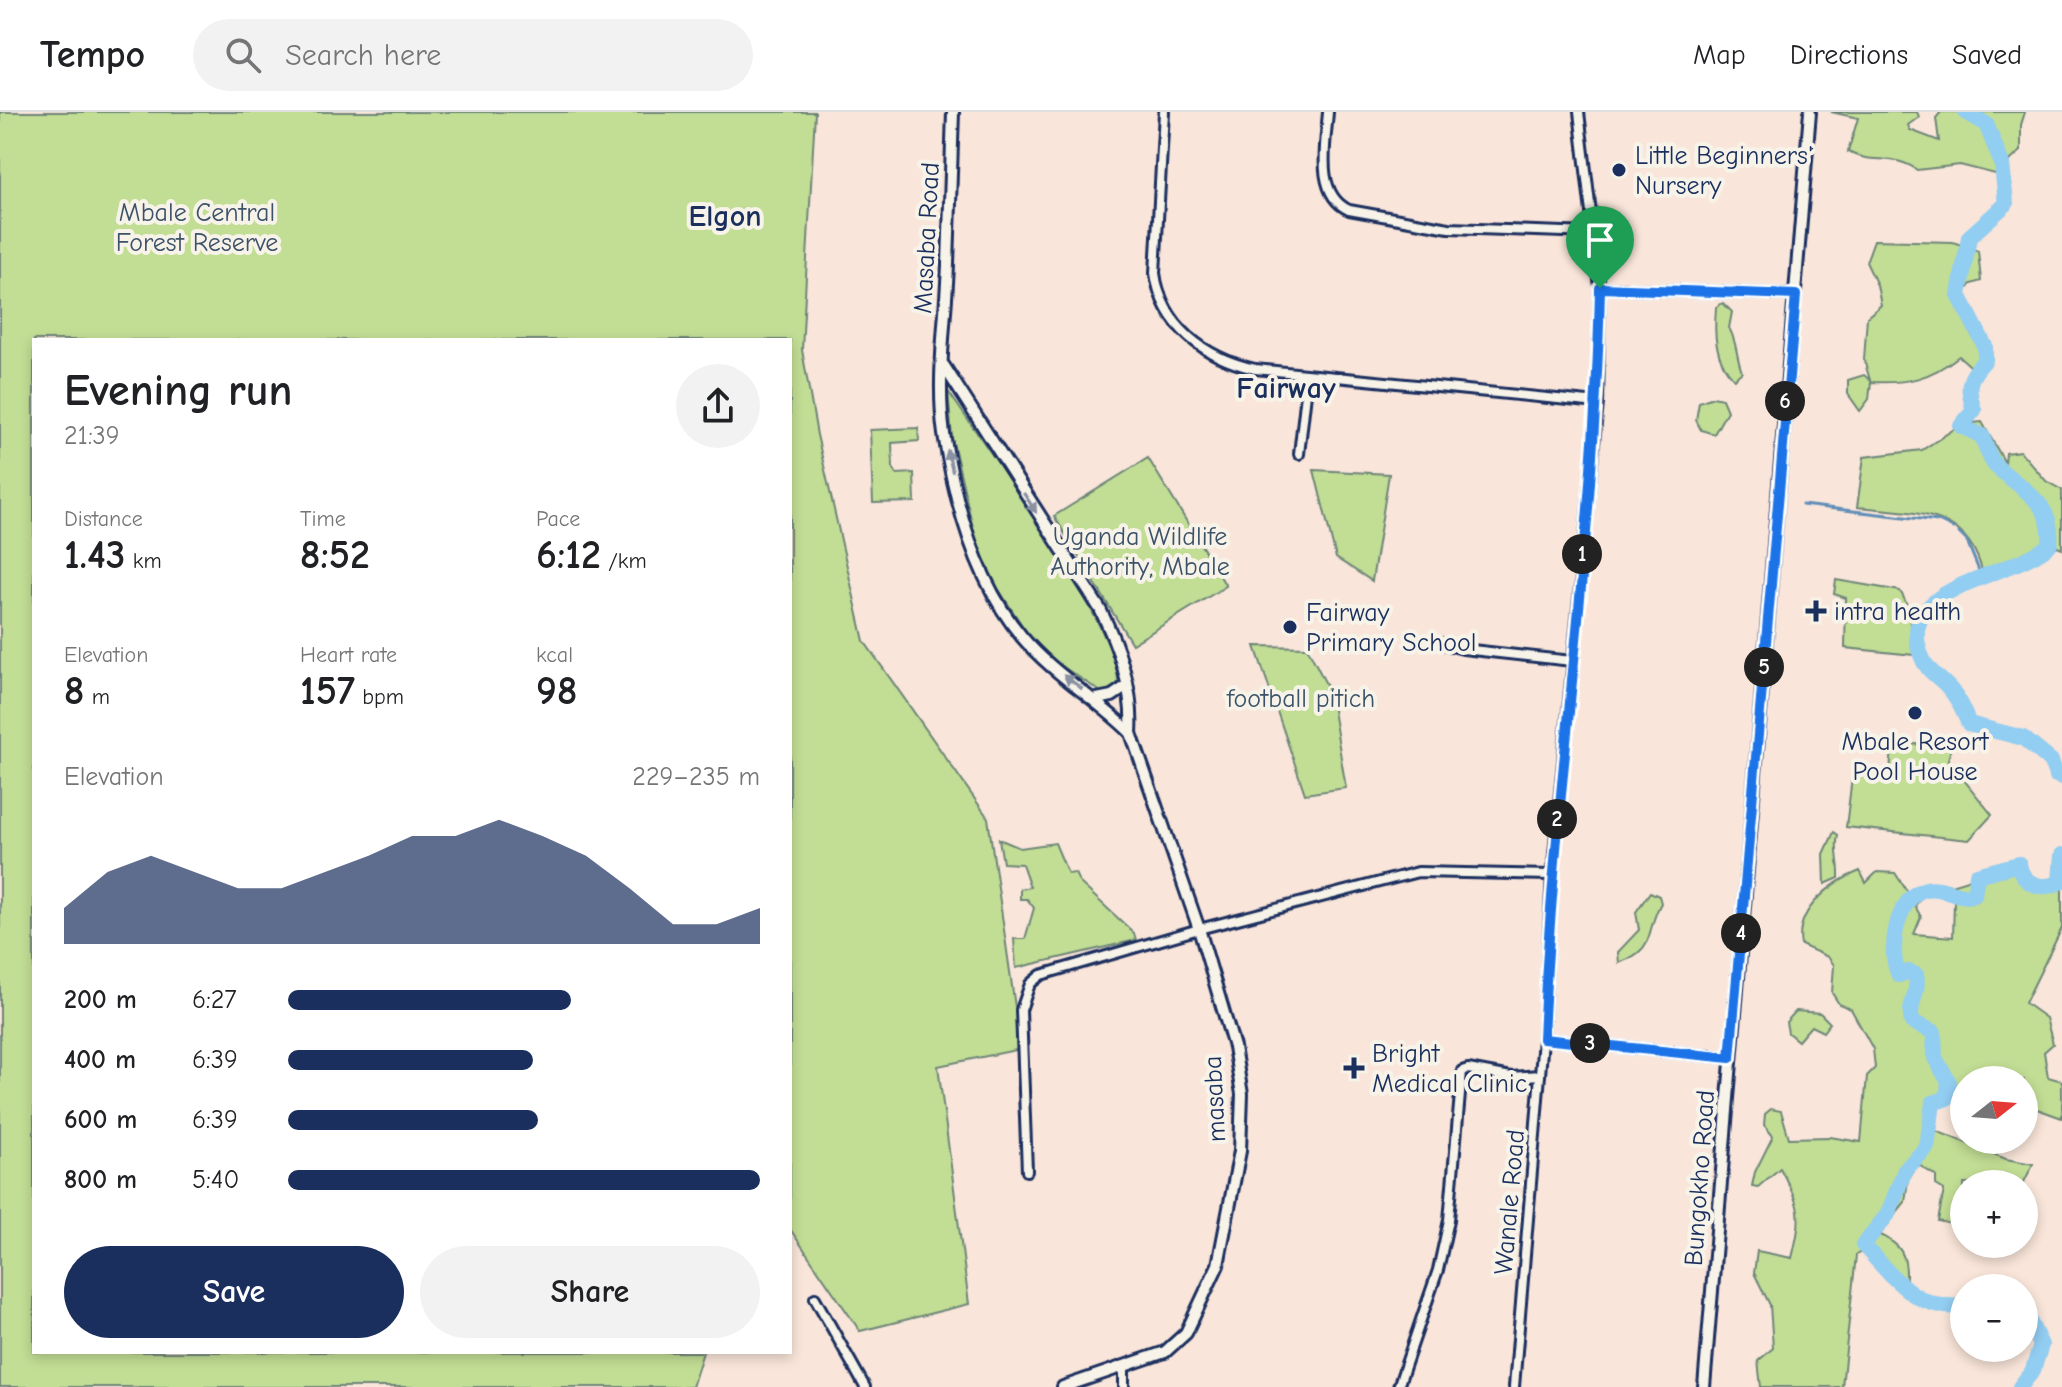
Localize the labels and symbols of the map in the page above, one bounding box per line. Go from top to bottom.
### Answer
place label: Little Beginners' Nursery [1635,141,1813,201]
marker: Little Beginners' Nursery [1610,161,1628,179]
street label: Masaba Road [908,162,946,314]
park label: Mbale Central Forest Reserve [116,198,278,258]
district label: Elgon [688,199,762,234]
pin [1566,206,1634,288]
district label: Fairway [1236,371,1336,406]
pin: 6 [1765,381,1805,421]
one-way arrow [944,448,956,473]
one-way arrow [1023,492,1037,514]
park label: Uganda Wildlife Authority, Mbale [1050,522,1230,582]
pin: 1 [1562,534,1602,574]
place label: intra health [1834,597,1961,627]
place label: Fairway Primary School [1306,598,1476,658]
marker: intra health [1805,600,1827,622]
marker: Fairway Primary School [1281,618,1299,636]
pin: 5 [1744,647,1784,687]
one-way arrow [1062,675,1083,690]
park label: football pitich [1226,684,1375,714]
marker: Mbale Resort Pool House [1906,704,1924,722]
place label: Mbale Resort Pool House [1842,727,1990,787]
pin: 2 [1537,799,1577,839]
pin: 4 [1721,913,1761,953]
pin: 3 [1570,1023,1610,1063]
place label: Bright Medical Clinic [1372,1039,1527,1099]
street label: masaba [1198,1055,1232,1143]
marker: Bright Medical Clinic [1343,1057,1365,1079]
north arrow [1950,1066,2038,1154]
street label: Bungokho Road [1679,1089,1721,1267]
street label: Wanale Road [1489,1128,1531,1276]

